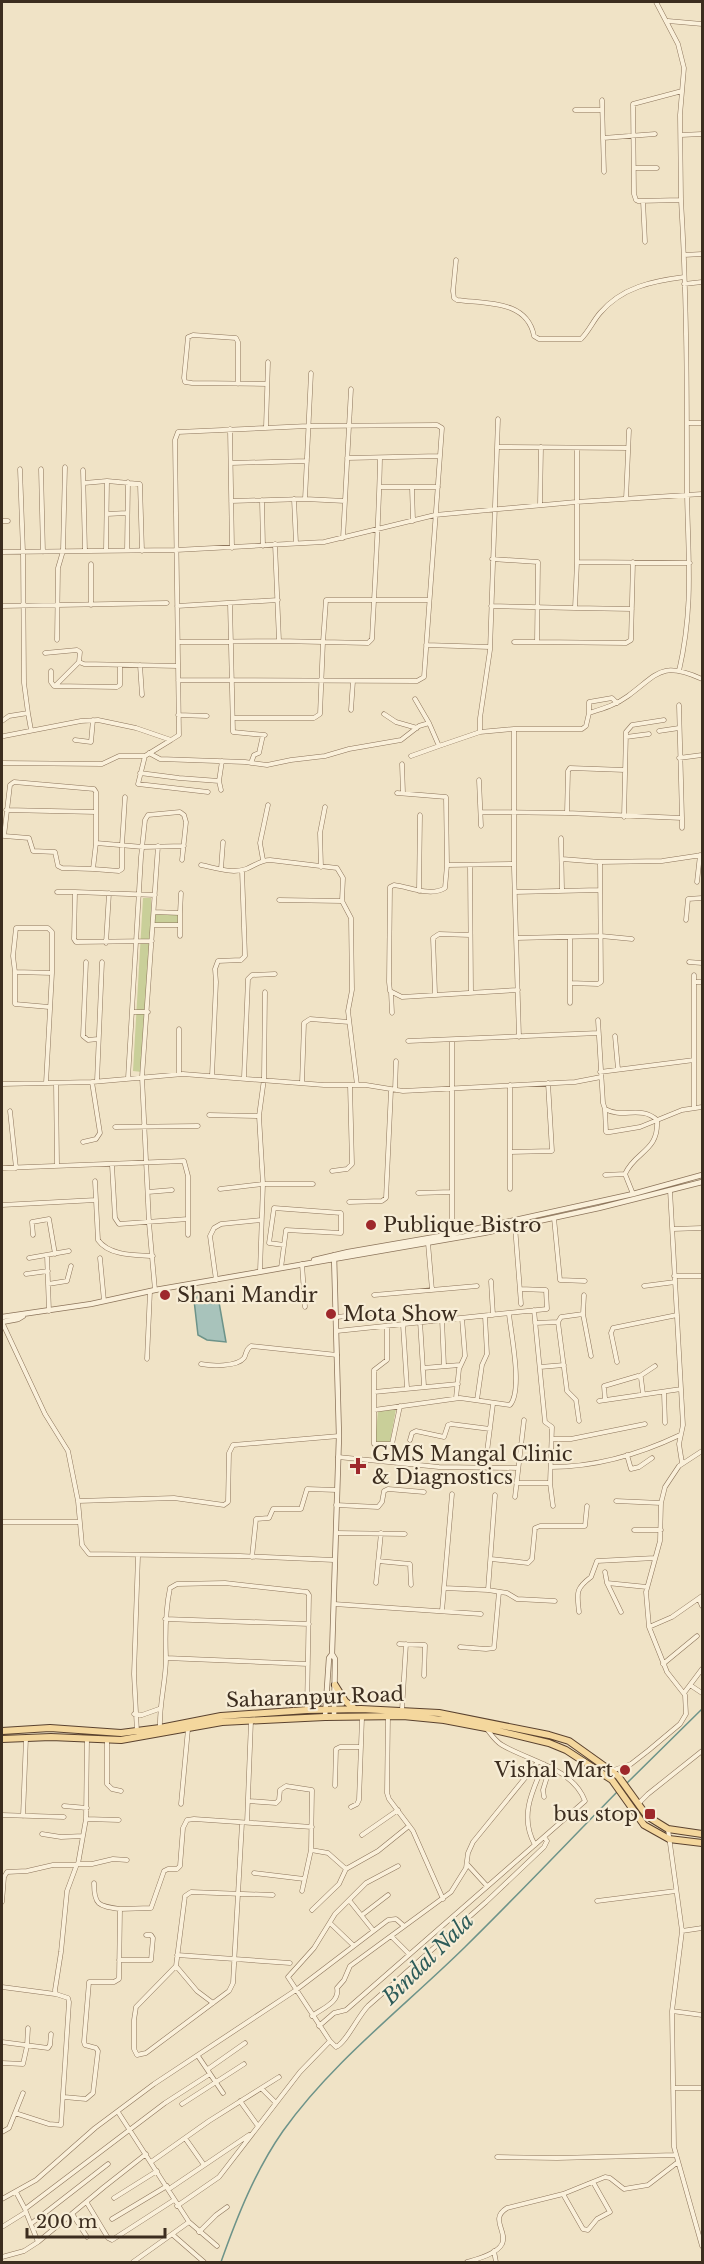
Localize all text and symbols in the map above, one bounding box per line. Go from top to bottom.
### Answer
place label: Publique Bistro [383,1213,541,1237]
marker: Publique Bistro [364,1218,378,1232]
place label: Shani Mandir [177,1283,318,1307]
marker: Shani Mandir [158,1288,172,1302]
place label: Mota Show [343,1302,458,1326]
marker: Mota Show [324,1307,338,1321]
place label: GMS Mangal Clinic & Diagnostics [372,1442,573,1489]
marker: GMS Mangal Clinic & Diagnostics [349,1457,367,1475]
street label: Saharanpur Road [226,1682,404,1712]
place label: Vishal Mart [494,1758,613,1782]
marker: Vishal Mart [618,1763,632,1777]
place label: bus stop [552,1802,638,1826]
marker: bus stop [643,1807,657,1821]
water label: Bindal Nala [376,1908,479,2011]
scale bar [27,2201,165,2239]
text: 200 m [36,2211,97,2233]

